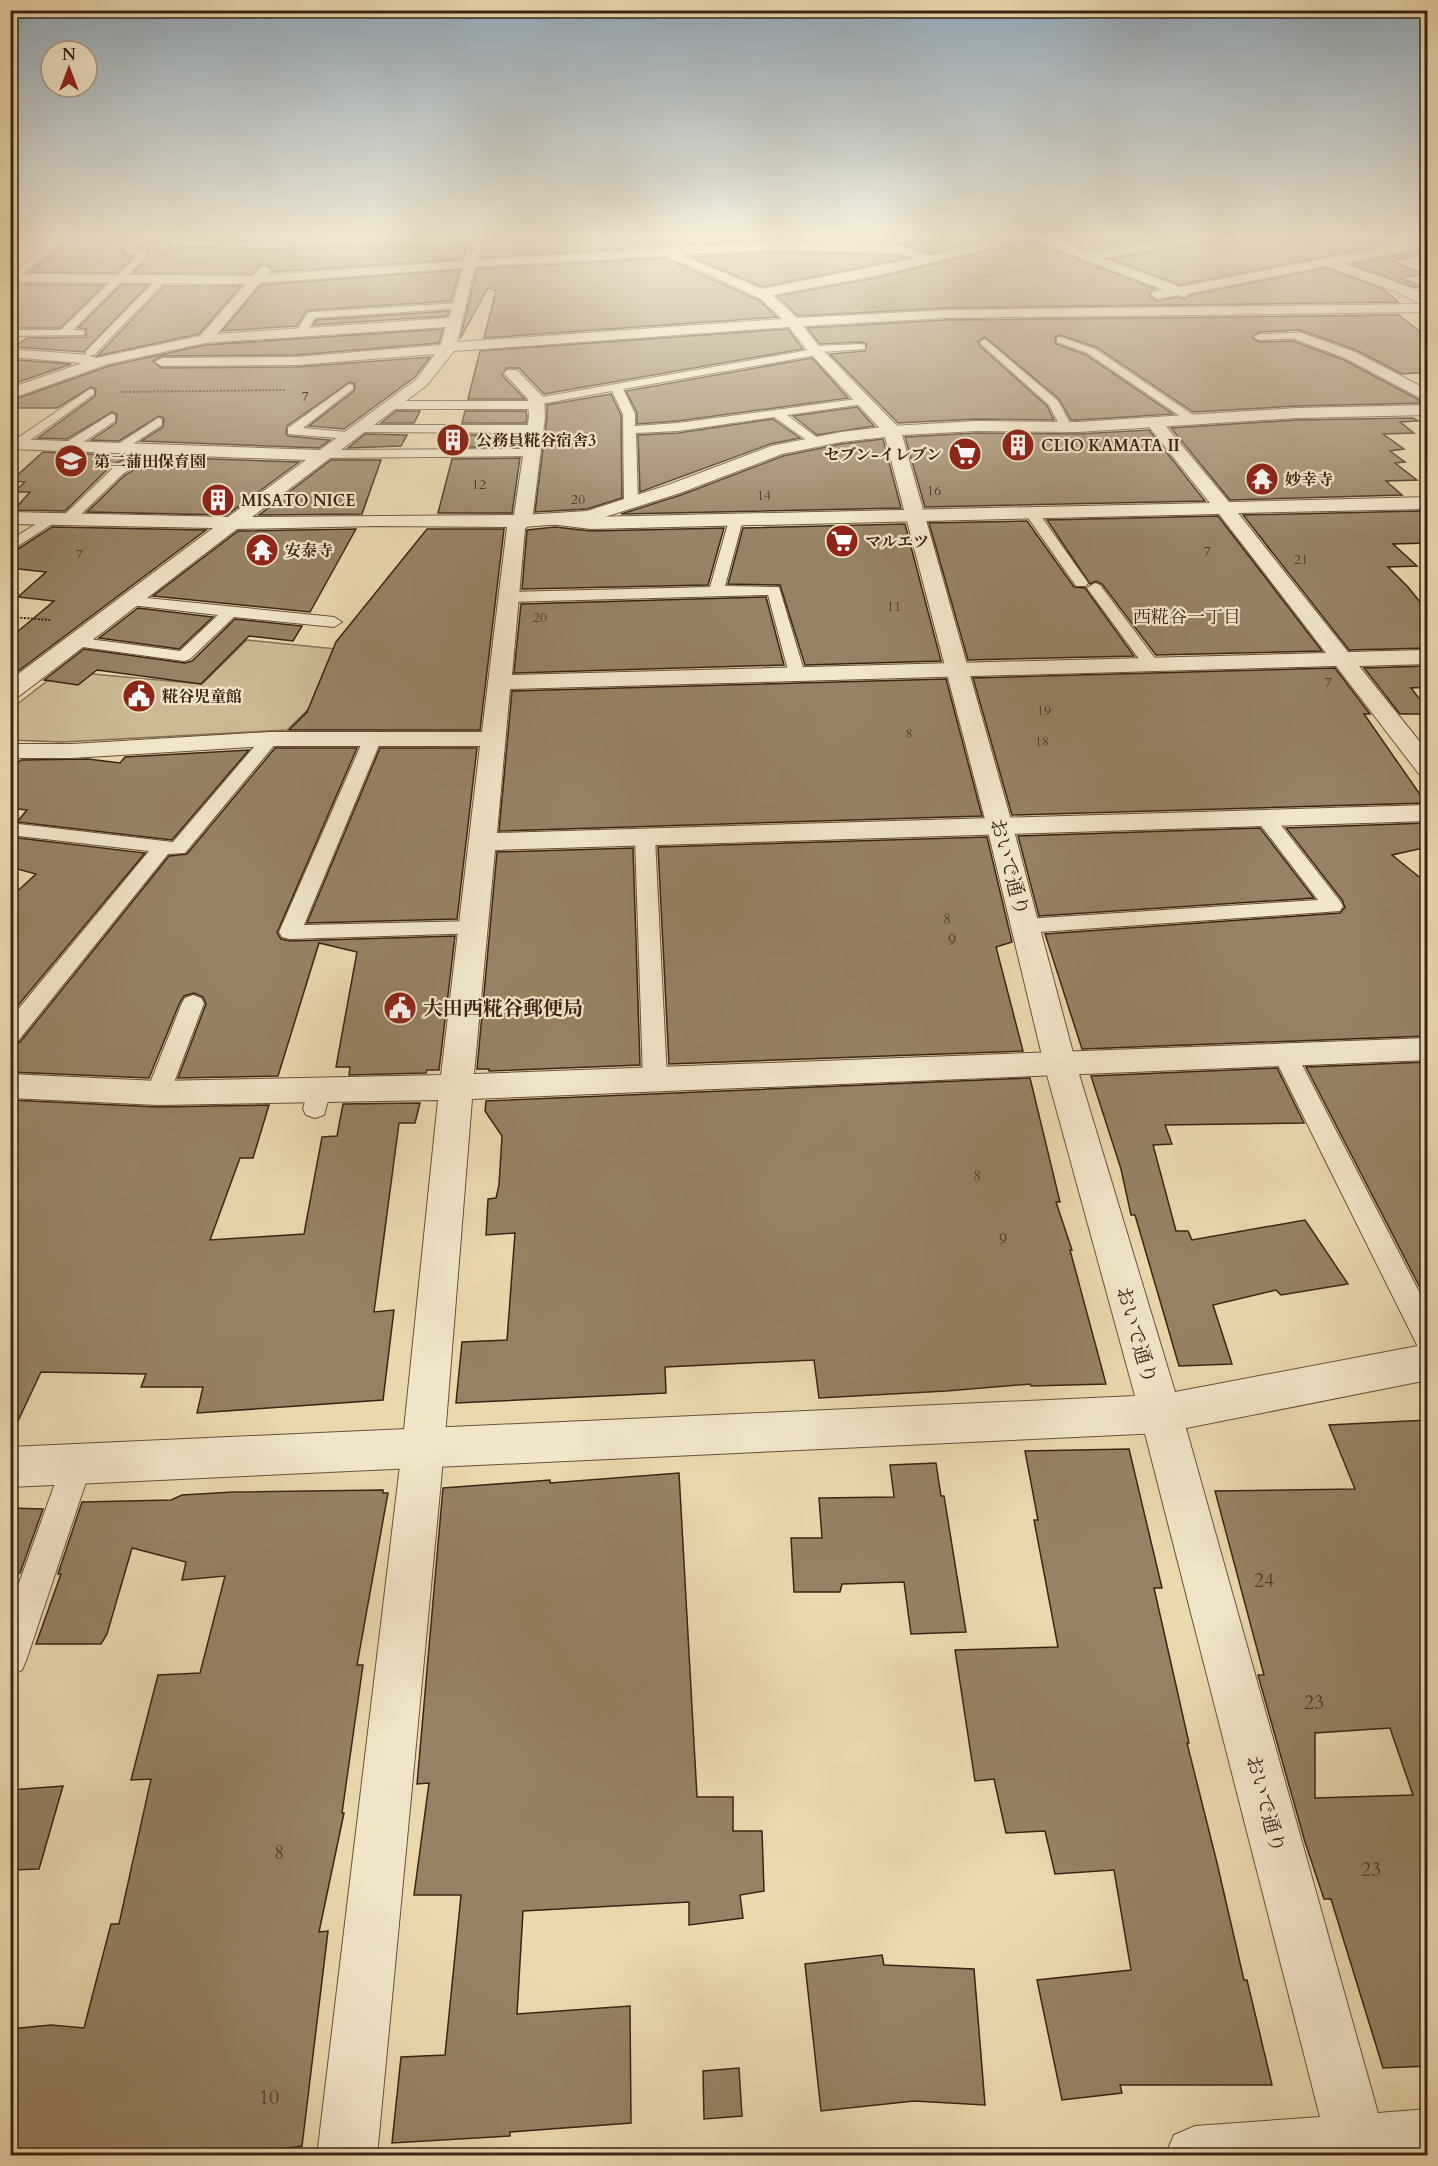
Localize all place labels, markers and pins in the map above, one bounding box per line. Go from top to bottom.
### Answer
building icon: 公務員糀谷宿舎3 [435,422,471,458]
building icon: CLIO KAMATA II [1000,427,1036,463]
place label: 公務員糀谷宿舎3 [476,430,596,452]
place label: CLIO KAMATA II [1041,435,1180,457]
supermarket icon: セブン-イレブン [947,436,983,472]
school or university icon: 第二蒲田保育園 [53,443,89,479]
place label: セブン-イレブン [824,444,942,466]
place label: 第二蒲田保育園 [94,451,206,473]
temple icon: 妙幸寺 [1244,461,1280,497]
place label: 妙幸寺 [1285,469,1333,491]
building icon: MISATO NICE [200,482,236,518]
place label: MISATO NICE [241,490,355,512]
supermarket icon: マルエツ [824,523,860,559]
place label: マルエツ [865,531,929,553]
temple icon: 安泰寺 [244,532,280,568]
place label: 安泰寺 [285,540,333,562]
public building icon: 糀谷児童館 [121,678,157,714]
place label: 糀谷児童館 [162,686,242,708]
public building icon: 大田西糀谷郵便局 [382,990,418,1026]
place label: 大田西糀谷郵便局 [423,995,583,1022]

